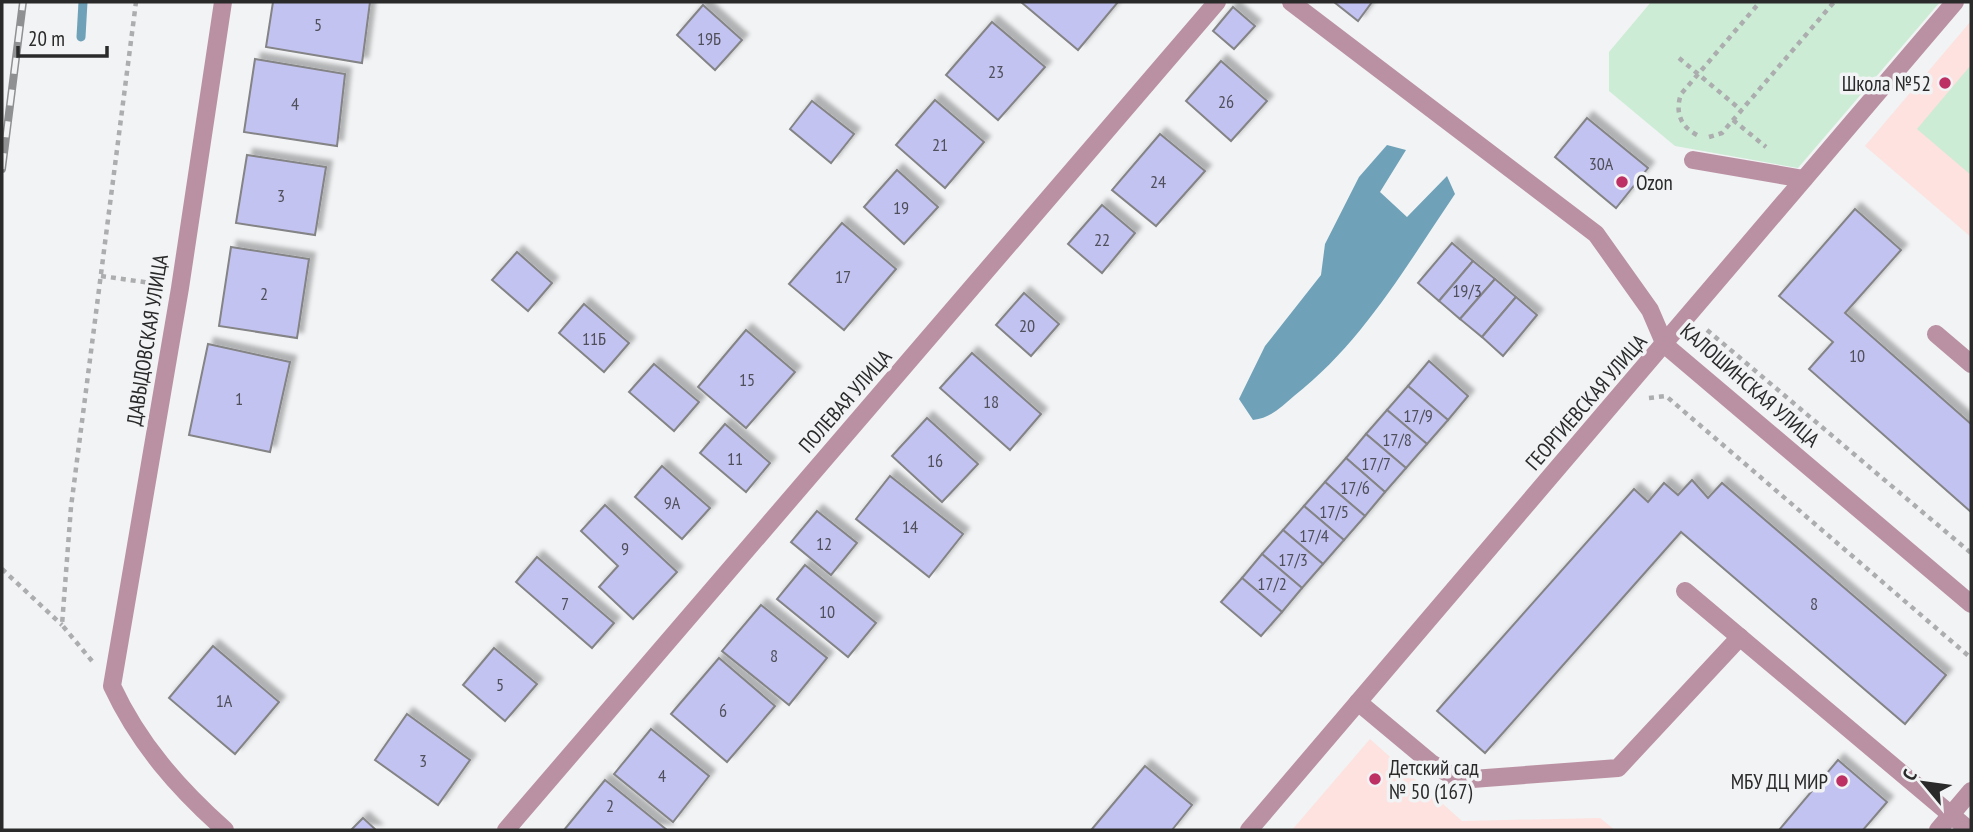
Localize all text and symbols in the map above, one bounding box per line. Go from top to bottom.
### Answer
house number: 5 [314,13,322,36]
scale bar [18,14,107,58]
text: 20 m [28,25,65,52]
house number: 19Б [697,27,721,50]
house number: 23 [988,60,1004,83]
place label: Школа №52 [1842,70,1931,97]
marker: Школа №52 [1937,75,1953,91]
house number: 26 [1218,90,1234,113]
house number: 4 [291,92,299,115]
house number: 21 [932,133,948,156]
house number: 30А [1589,152,1614,175]
place label: Ozon [1636,169,1673,196]
house number: 24 [1150,170,1166,193]
marker: Ozon [1614,174,1630,190]
house number: 3 [277,184,285,207]
house number: 19 [893,196,909,219]
house number: 22 [1094,228,1110,251]
street label: ДАВЫДОВСКАЯ УЛИЦА [120,252,174,428]
house number: 17 [835,265,851,288]
house number: 19/3 [1452,279,1482,302]
house number: 2 [260,282,268,305]
house number: 20 [1019,314,1035,337]
street label: КАЛОШИНСКАЯ УЛИЦА [1675,317,1825,453]
house number: 11Б [582,327,606,350]
street label: ГЕОРГИЕВСКАЯ УЛИЦА [1520,328,1653,476]
street label: ПОЛЕВАЯ УЛИЦА [793,344,897,458]
house number: 10 [1849,344,1865,367]
house number: 15 [739,368,755,391]
house number: 1 [235,387,243,410]
house number: 18 [983,390,999,413]
house number: 17/9 [1403,404,1433,427]
house number: 17/8 [1382,428,1412,451]
house number: 11 [727,447,743,470]
house number: 16 [927,449,943,472]
house number: 17/7 [1361,452,1391,475]
house number: 17/6 [1340,476,1370,499]
house number: 9А [664,491,681,514]
house number: 17/5 [1319,500,1349,523]
house number: 14 [902,515,918,538]
house number: 17/4 [1299,524,1329,547]
house number: 12 [816,532,832,555]
house number: 9 [621,537,629,560]
house number: 17/3 [1278,548,1308,571]
house number: 17/2 [1257,572,1287,595]
house number: 7 [561,592,569,615]
house number: 8 [1810,592,1818,615]
house number: 10 [819,600,835,623]
house number: 8 [770,644,778,667]
house number: 5 [496,673,504,696]
house number: 1А [216,689,233,712]
house number: 6 [719,699,727,722]
north arrow [1889,748,1959,818]
house number: 3 [419,749,427,772]
place label: Детский сад № 50 (167) [1389,754,1479,805]
house number: 4 [658,764,666,787]
text: С [1897,765,1922,784]
place label: МБУ ДЦ МИР [1731,768,1828,795]
marker: Детский сад № 50 (167) [1367,771,1383,787]
marker: МБУ ДЦ МИР [1834,773,1850,789]
house number: 2 [606,794,614,817]

